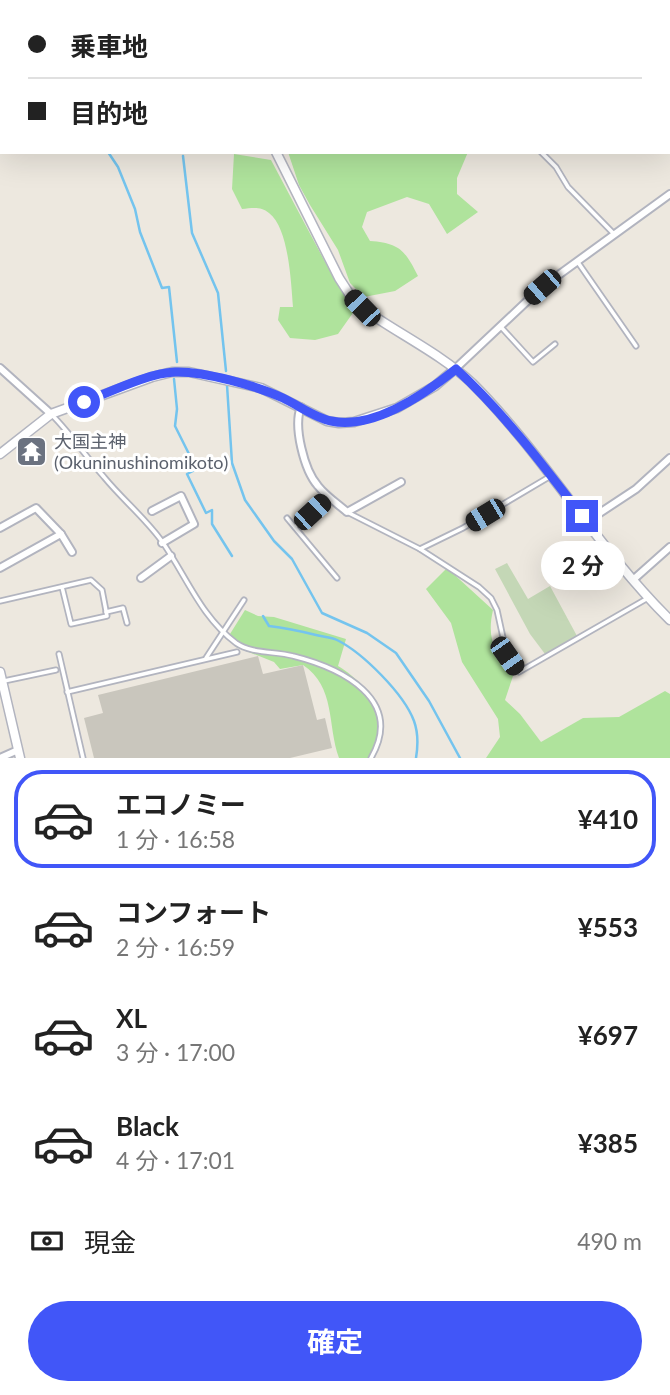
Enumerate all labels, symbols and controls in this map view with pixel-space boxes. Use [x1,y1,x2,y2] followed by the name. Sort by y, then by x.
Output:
[70,30,148,62] text: 乗車地
[70,97,148,129] text: 目的地
[520,265,565,309] car
[340,286,385,330] car
[68,386,100,418] route start
[54,430,228,473] place label: 大国主神 (Okuninushinomikoto)
[14,435,48,469] temple icon: 大国主神 (Okuninushinomikoto)
[290,490,335,534] car
[462,495,509,535] car
[566,500,598,532] route end
[540,540,624,590] callout: 2 分
[562,551,604,579] text: 2 分
[487,633,528,679] car
[32,788,95,851] icon: car
[116,788,246,820] text: エコノミー
[578,803,638,835] text: ¥410
[116,825,235,853] text: 1 分 · 16:58
[32,896,95,959] icon: car
[116,896,271,928] text: コンフォート
[578,911,638,943] text: ¥553
[116,933,235,961] text: 2 分 · 16:59
[116,1002,147,1034] text: XL
[32,1004,95,1067] icon: car
[578,1019,638,1051] text: ¥697
[116,1038,235,1066] text: 3 分 · 17:00
[116,1110,179,1142] text: Black
[32,1112,95,1175] icon: car
[578,1127,638,1159] text: ¥385
[116,1146,235,1174] text: 4 分 · 17:01
[28,1222,66,1260] icon: cash
[84,1226,136,1258] text: 現金
[577,1227,642,1255] text: 490 m
[28,1301,642,1381] button: 確定

